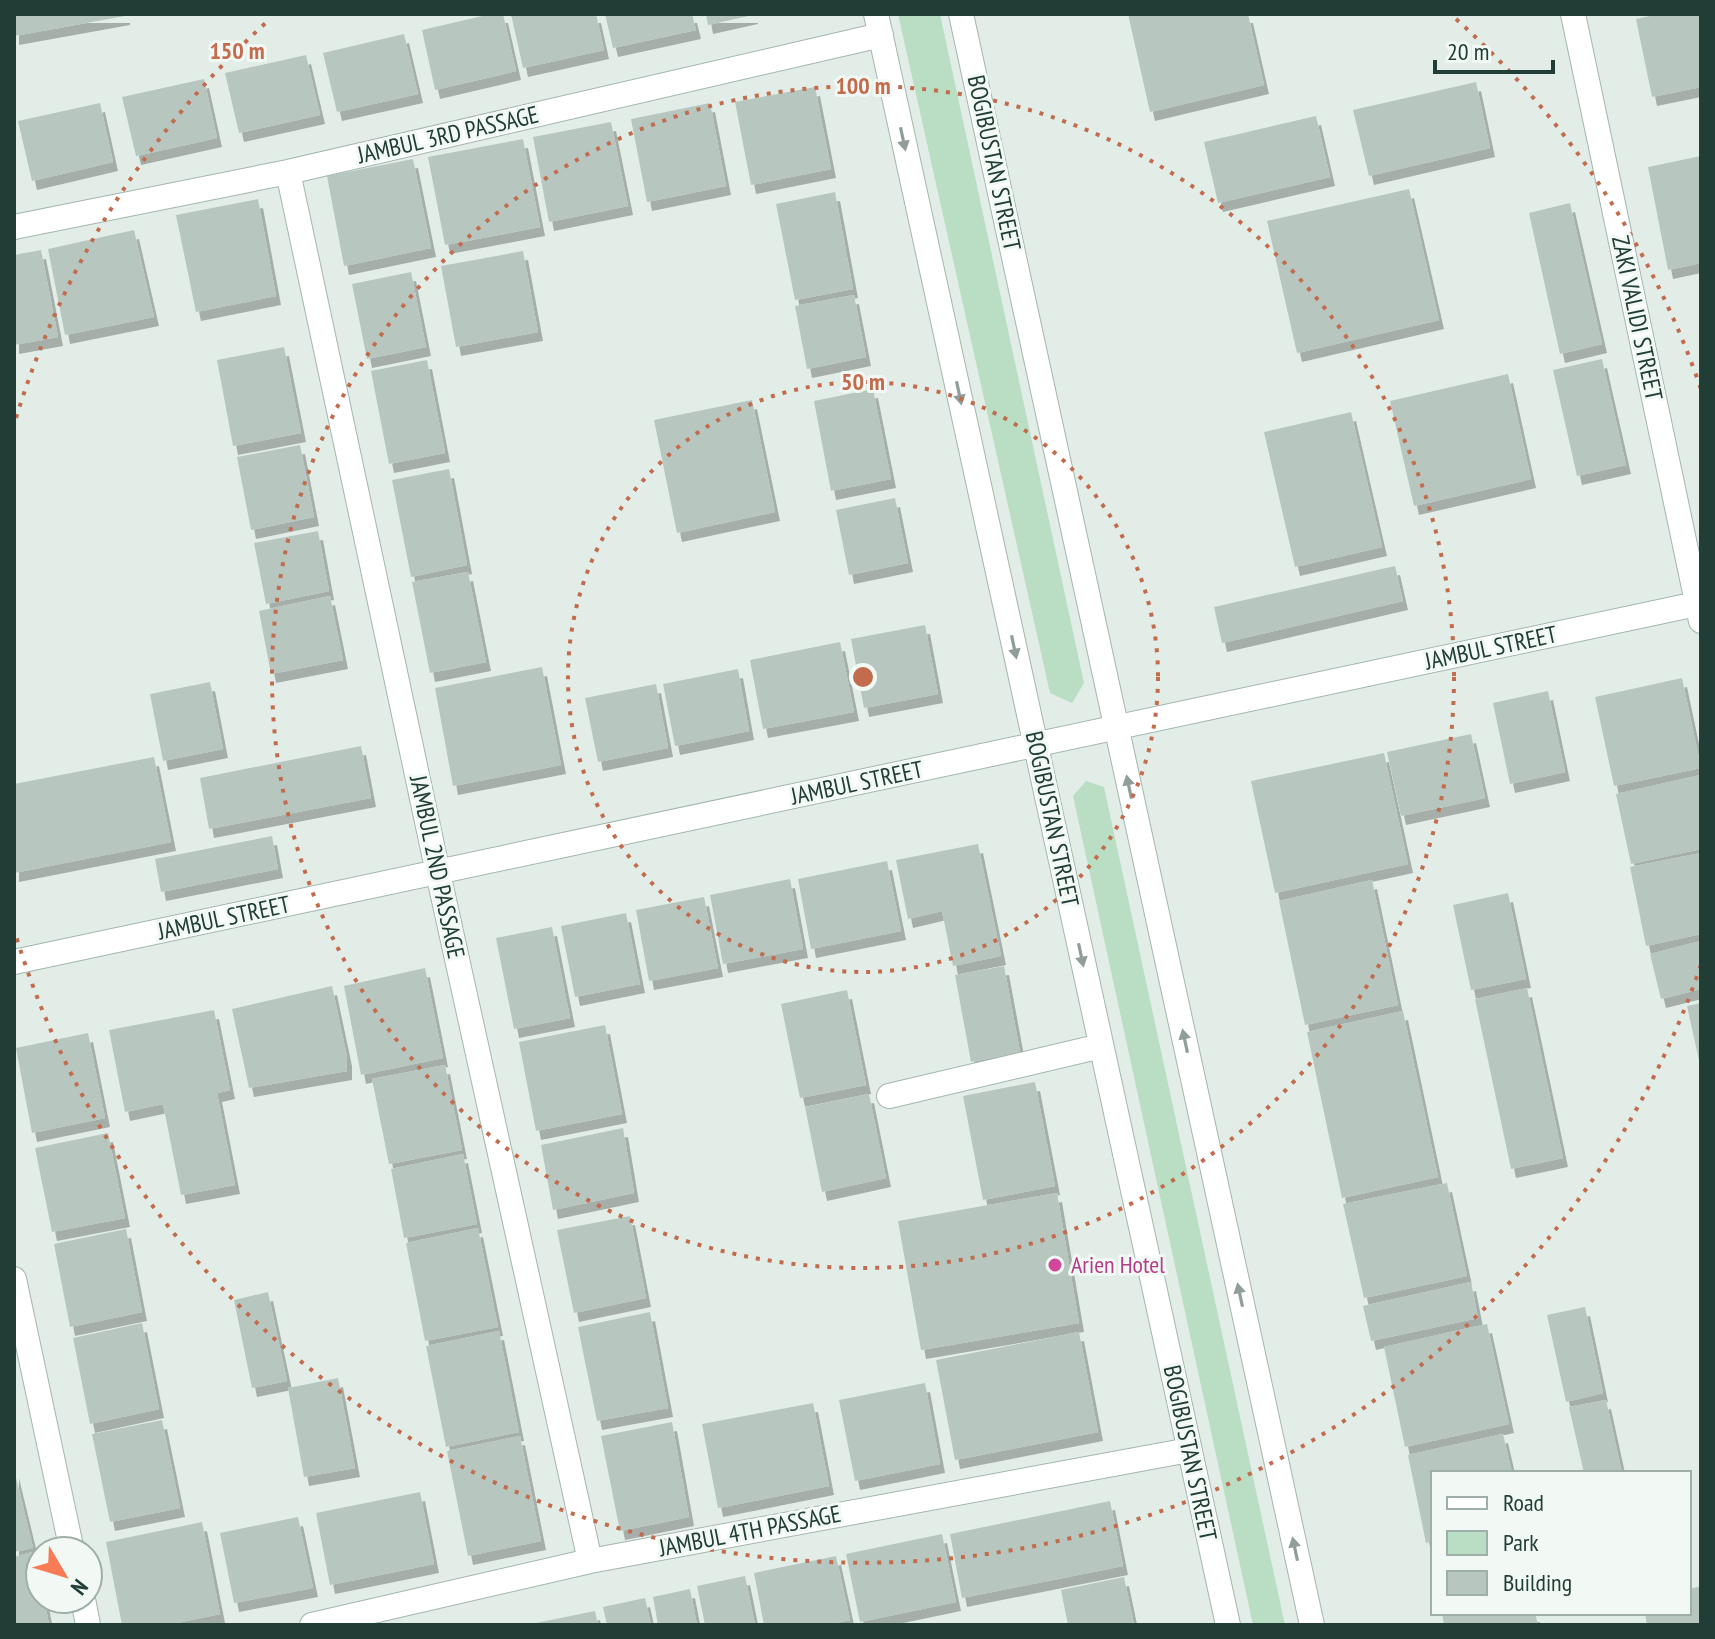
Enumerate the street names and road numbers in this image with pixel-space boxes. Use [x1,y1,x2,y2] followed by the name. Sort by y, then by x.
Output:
[961,72,1028,254] street label: BOGIBUSTAN STREET
[353,99,541,171] street label: JAMBUL 3RD PASSAGE
[1605,233,1670,403] street label: ZAKI VALIDI STREET
[1421,618,1560,677] street label: JAMBUL STREET
[1019,728,1086,910] street label: BOGIBUSTAN STREET
[787,753,926,812] street label: JAMBUL STREET
[403,772,472,961] street label: JAMBUL 2ND PASSAGE
[154,888,293,947] street label: JAMBUL STREET
[1157,1362,1224,1544] street label: BOGIBUSTAN STREET
[655,1498,843,1564] street label: JAMBUL 4TH PASSAGE

